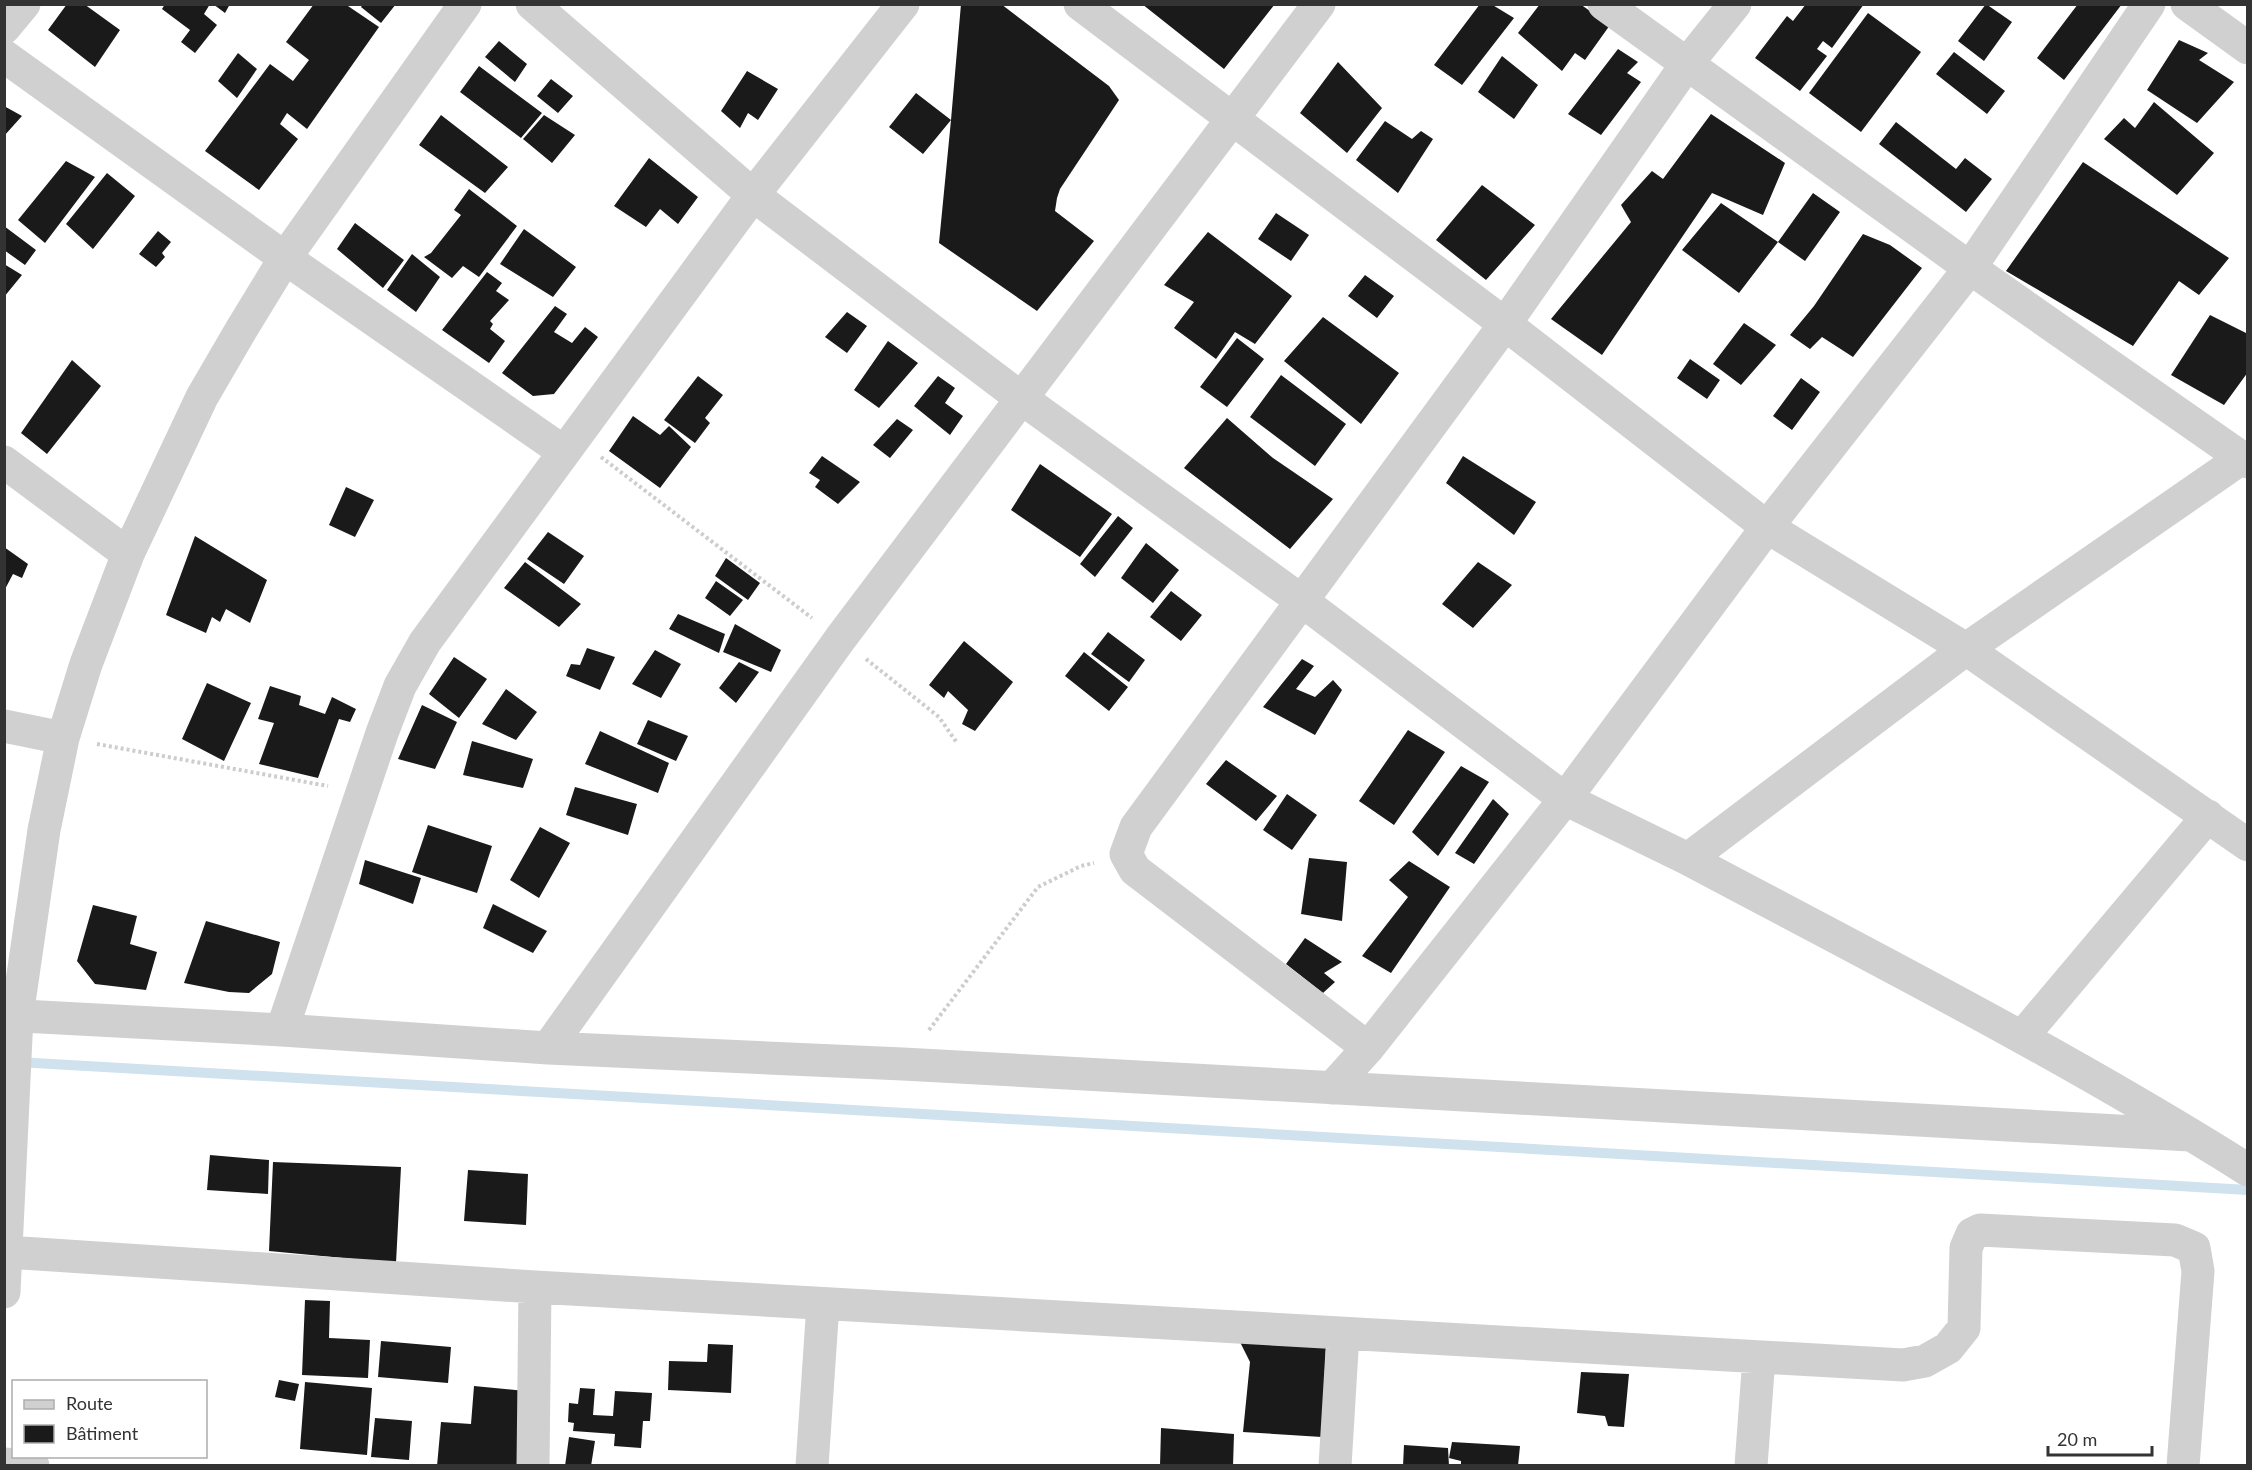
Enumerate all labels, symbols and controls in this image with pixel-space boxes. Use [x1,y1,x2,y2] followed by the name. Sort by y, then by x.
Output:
[12,1380,207,1458] legend
[66,1392,113,1414] text: Route
[2048,1419,2152,1457] scale bar
[66,1422,139,1444] text: Bâtiment
[2057,1428,2097,1450] text: 20 m

